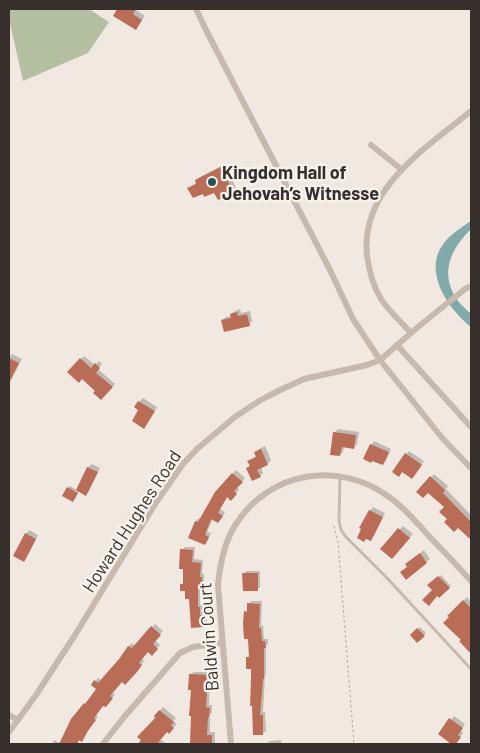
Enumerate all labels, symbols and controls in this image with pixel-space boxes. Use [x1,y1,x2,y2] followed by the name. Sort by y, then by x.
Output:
[222,161,379,204] place label: Kingdom Hall of Jehovah’s Witnesse
[206,176,218,188] marker: Kingdom Hall of Jehovah’s Witnesse
[77,446,185,596] street label: Howard Hughes Road
[193,582,223,692] street label: Baldwin Court

